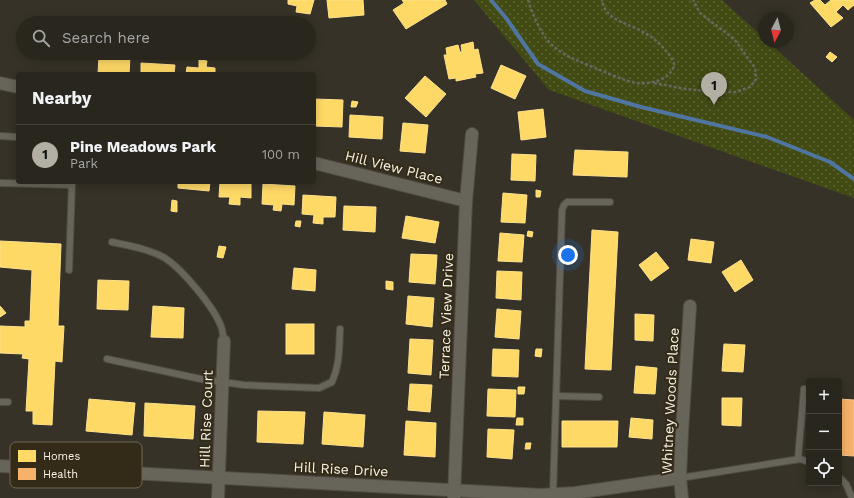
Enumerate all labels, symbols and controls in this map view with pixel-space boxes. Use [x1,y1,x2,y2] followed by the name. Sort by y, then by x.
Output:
[758,12,794,48] north arrow
[16,16,316,60] search box
[30,27,52,49] icon: search
[62,29,150,47] text: Search here
[701,72,727,105] pin: 1
[32,88,91,108] text: Nearby
[70,138,216,156] text: Pine Meadows Park
[42,147,48,162] text: 1
[262,147,300,162] text: 100 m
[344,147,444,187] street label: Hill View Place
[70,156,98,171] text: Park
[558,245,578,265] your location
[436,253,456,379] street label: Terrace View Drive
[658,327,682,475] street label: Whitney Woods Place
[196,370,216,468] street label: Hill Rise Court
[806,378,842,486] map controls
[806,378,842,414] button: +
[806,414,842,450] button: −
[10,442,142,488] legend
[43,450,80,463] text: Homes
[806,450,842,486] button: locate
[293,459,389,479] street label: Hill Rise Drive
[43,468,78,481] text: Health

